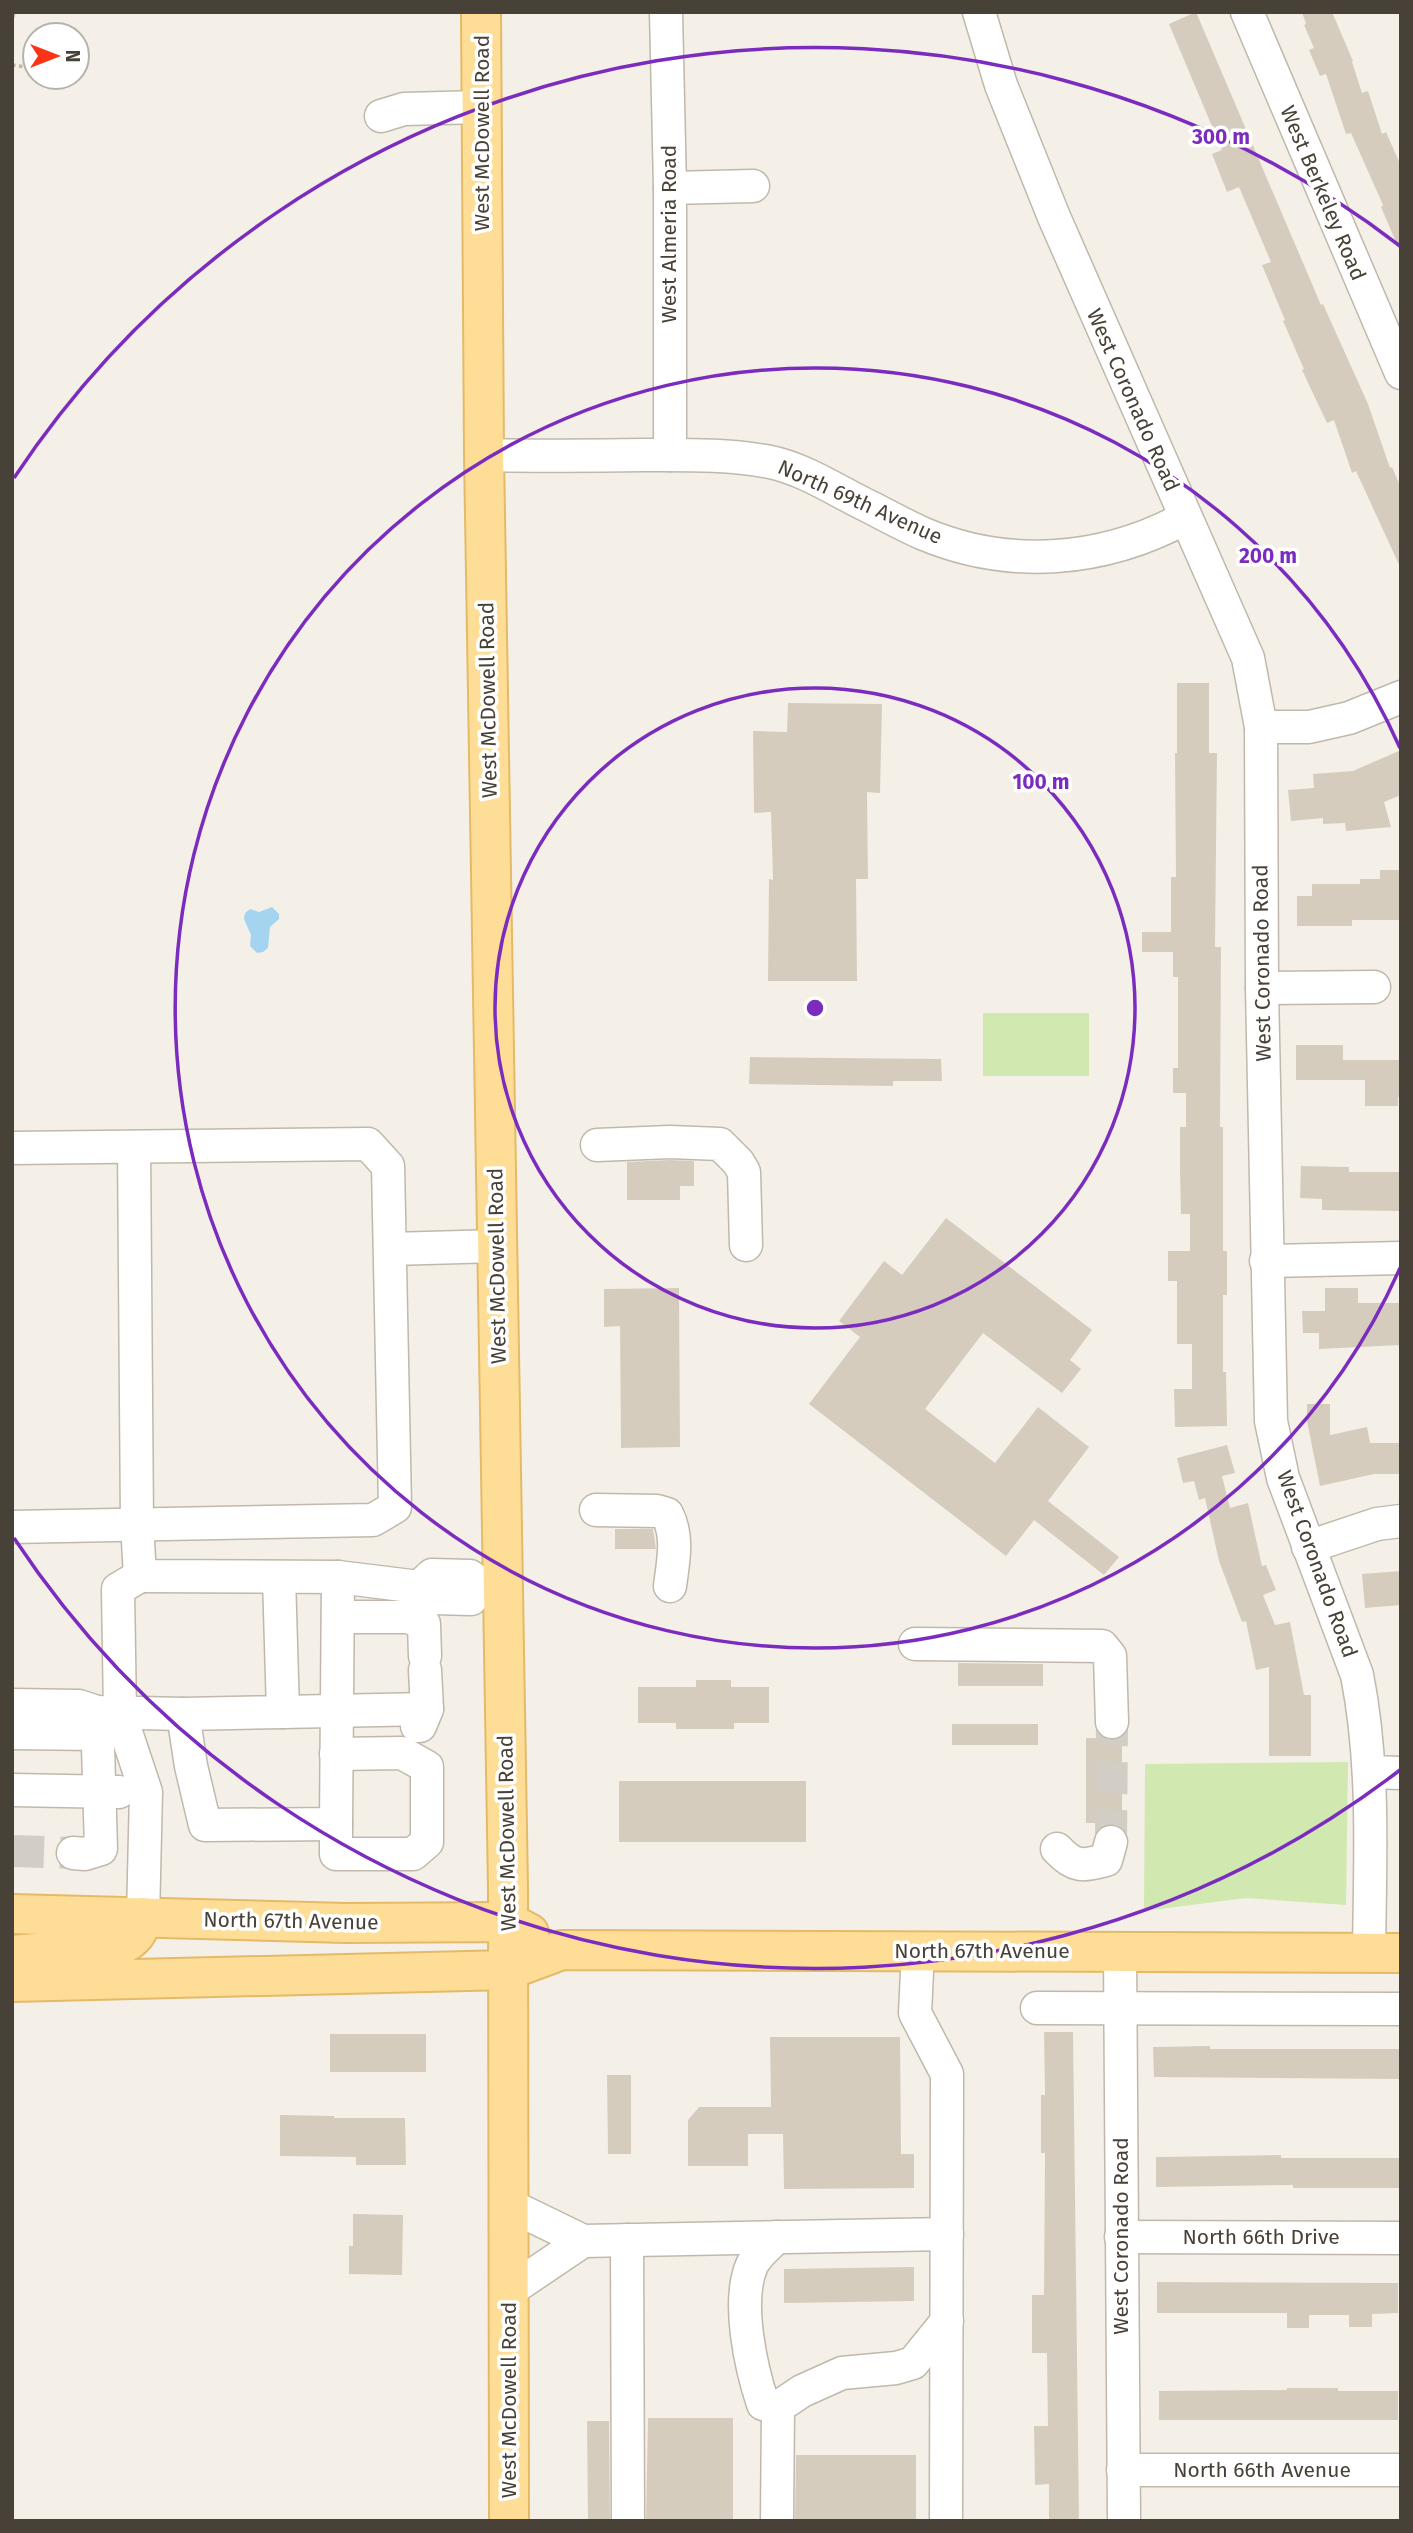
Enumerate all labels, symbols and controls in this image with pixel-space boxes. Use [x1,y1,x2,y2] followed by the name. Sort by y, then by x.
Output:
[21,21,91,91] north arrow
[469,35,495,231] street label: West McDowell Road
[61,50,84,62] text: N
[1274,102,1372,284] street label: West Berkeley Road
[1191,124,1250,150] text: 300 m
[656,145,682,323] street label: West Almeria Road
[1081,305,1185,495] street label: West Coronado Road
[774,454,946,550] street label: North 69th Avenue
[1239,543,1297,569] text: 200 m
[473,602,503,798] street label: West McDowell Road
[1012,769,1070,795] text: 100 m
[1247,864,1277,1062] street label: West Coronado Road
[803,996,827,1020] centre of rings
[482,1168,512,1364] street label: West McDowell Road
[1271,1467,1363,1661] street label: West Coronado Road
[492,1735,522,1931] street label: West McDowell Road
[203,1906,379,1936] street label: North 67th Avenue
[894,1938,1070,1964] street label: North 67th Avenue
[1108,2137,1134,2335] street label: West Coronado Road
[1182,2224,1340,2250] street label: North 66th Drive
[496,2302,522,2498] street label: West McDowell Road
[1173,2457,1351,2483] street label: North 66th Avenue

